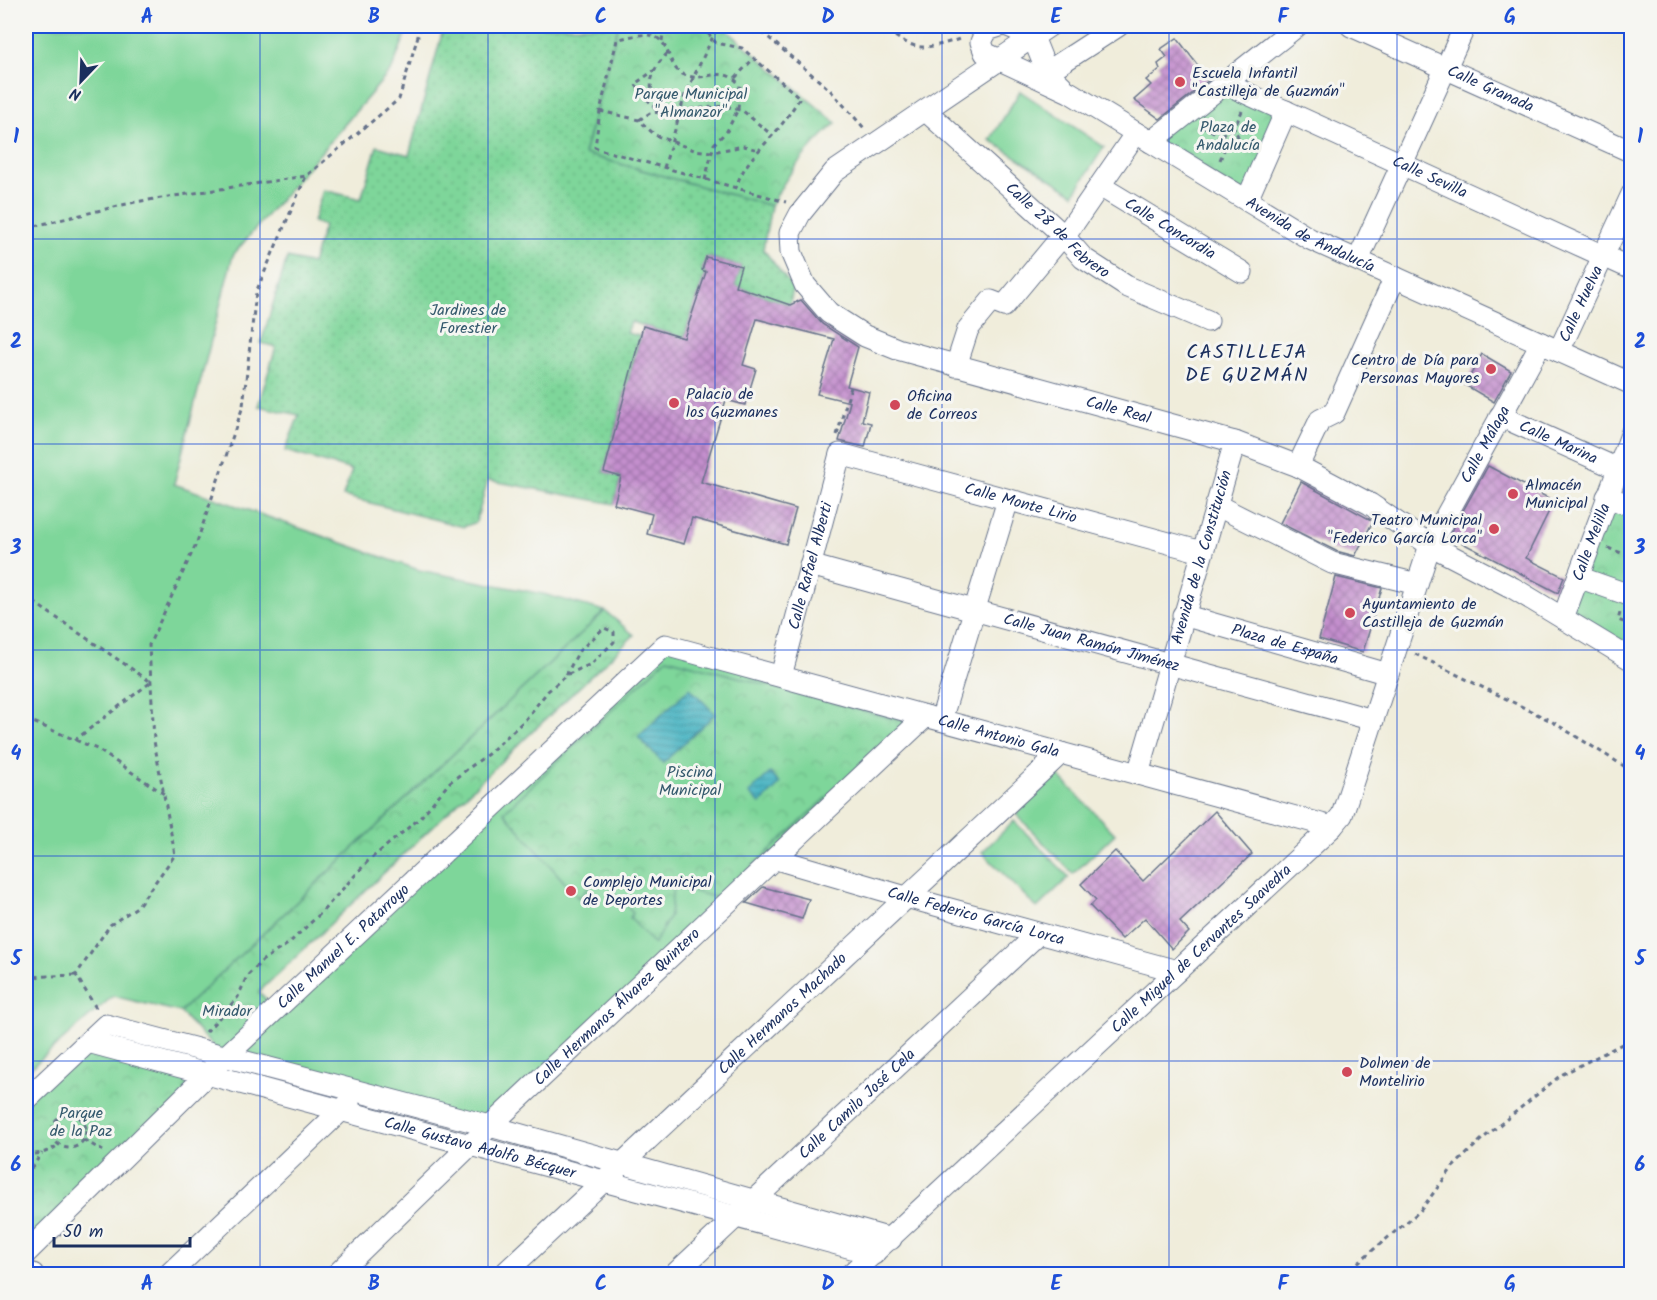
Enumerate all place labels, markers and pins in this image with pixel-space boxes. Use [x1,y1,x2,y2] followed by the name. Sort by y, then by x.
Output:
[1192,61,1345,104] place label: Escuela Infantil "Castilleja de Guzmán"
[1173,75,1187,89] marker: Escuela Infantil "Castilleja de Guzmán"
[1351,348,1479,391] place label: Centro de Día para Personas Mayores
[1484,362,1498,376] marker: Centro de Día para Personas Mayores
[686,382,778,425] place label: Palacio de los Guzmanes
[907,384,977,427] place label: Oficina de Correos
[667,396,681,410] marker: Palacio de los Guzmanes
[888,398,902,412] marker: Oficina de Correos
[1525,473,1588,516] place label: Almacén Municipal
[1506,487,1520,501] marker: Almacén Municipal
[1327,508,1483,551] place label: Teatro Municipal "Federico García Lorca"
[1487,522,1501,536] marker: Teatro Municipal "Federico García Lorca"
[1362,592,1504,635] place label: Ayuntamiento de Castilleja de Guzmán
[1343,606,1357,620] marker: Ayuntamiento de Castilleja de Guzmán
[583,870,712,913] place label: Complejo Municipal de Deportes
[564,884,578,898] marker: Complejo Municipal de Deportes
[1359,1051,1431,1094] place label: Dolmen de Montelirio
[1340,1065,1354,1079] marker: Dolmen de Montelirio

